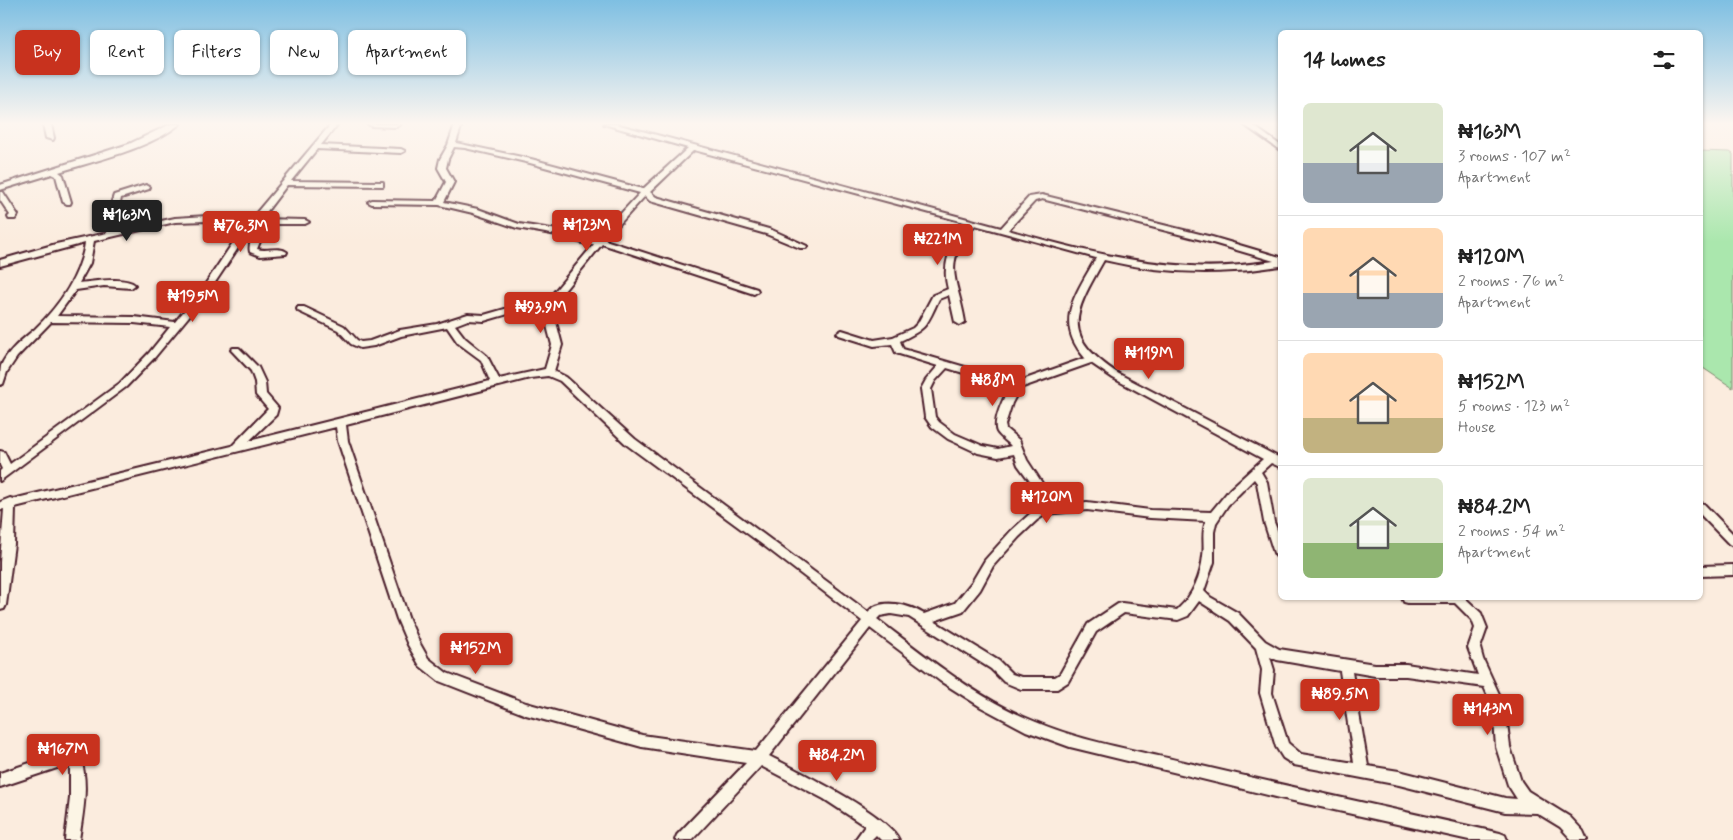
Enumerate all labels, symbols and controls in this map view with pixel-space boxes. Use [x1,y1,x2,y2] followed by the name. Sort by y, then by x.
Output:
[15,30,80,75] chip: Buy
[90,30,164,75] chip: Rent
[174,30,260,75] chip: Filters
[270,30,338,75] chip: New
[348,30,466,75] chip: Apartment
[1303,46,1386,74] text: 14 homes
[1650,46,1678,74] icon: filters
[1458,118,1521,146] text: ₦163M
[1343,123,1403,183] icon: home
[1458,146,1571,167] text: 3 rooms · 107 m²
[1458,167,1531,188] text: Apartment
[92,200,162,242] pin: ₦163M
[103,205,151,226] text: ₦163M
[200,210,282,253] pin: ₦76.3M
[552,210,622,252] pin: ₦123M
[563,215,611,236] text: ₦123M
[214,216,268,237] text: ₦76.3M
[903,224,973,266] pin: ₦221M
[914,229,962,250] text: ₦221M
[1458,243,1525,271] text: ₦120M
[1343,248,1403,308] icon: home
[1458,271,1565,292] text: 2 rooms · 76 m²
[158,280,228,323] pin: ₦195M
[167,286,219,307] text: ₦195M
[500,292,582,334] pin: ₦93.9M
[1458,292,1531,313] text: Apartment
[515,297,567,318] text: ₦93.9M
[1114,338,1184,380] pin: ₦119M
[1125,343,1173,364] text: ₦119M
[963,364,1023,407] pin: ₦88M
[1458,368,1525,396] text: ₦152M
[971,370,1015,391] text: ₦88M
[1343,373,1403,433] icon: home
[1458,396,1570,417] text: 5 rooms · 123 m²
[1458,417,1496,438] text: House
[1012,482,1082,524] pin: ₦120M
[1022,487,1072,508] text: ₦120M
[1458,493,1531,521] text: ₦84.2M
[1343,498,1403,558] icon: home
[1458,521,1565,542] text: 2 rooms · 54 m²
[1458,542,1531,563] text: Apartment
[441,632,511,675] pin: ₦152M
[451,638,501,659] text: ₦152M
[1299,678,1381,721] pin: ₦89.5M
[1311,684,1369,705] text: ₦89.5M
[1453,694,1523,736] pin: ₦143M
[1464,699,1512,720] text: ₦143M
[28,734,98,776] pin: ₦167M
[38,739,88,760] text: ₦167M
[796,740,878,782] pin: ₦84.2M
[809,745,865,766] text: ₦84.2M

